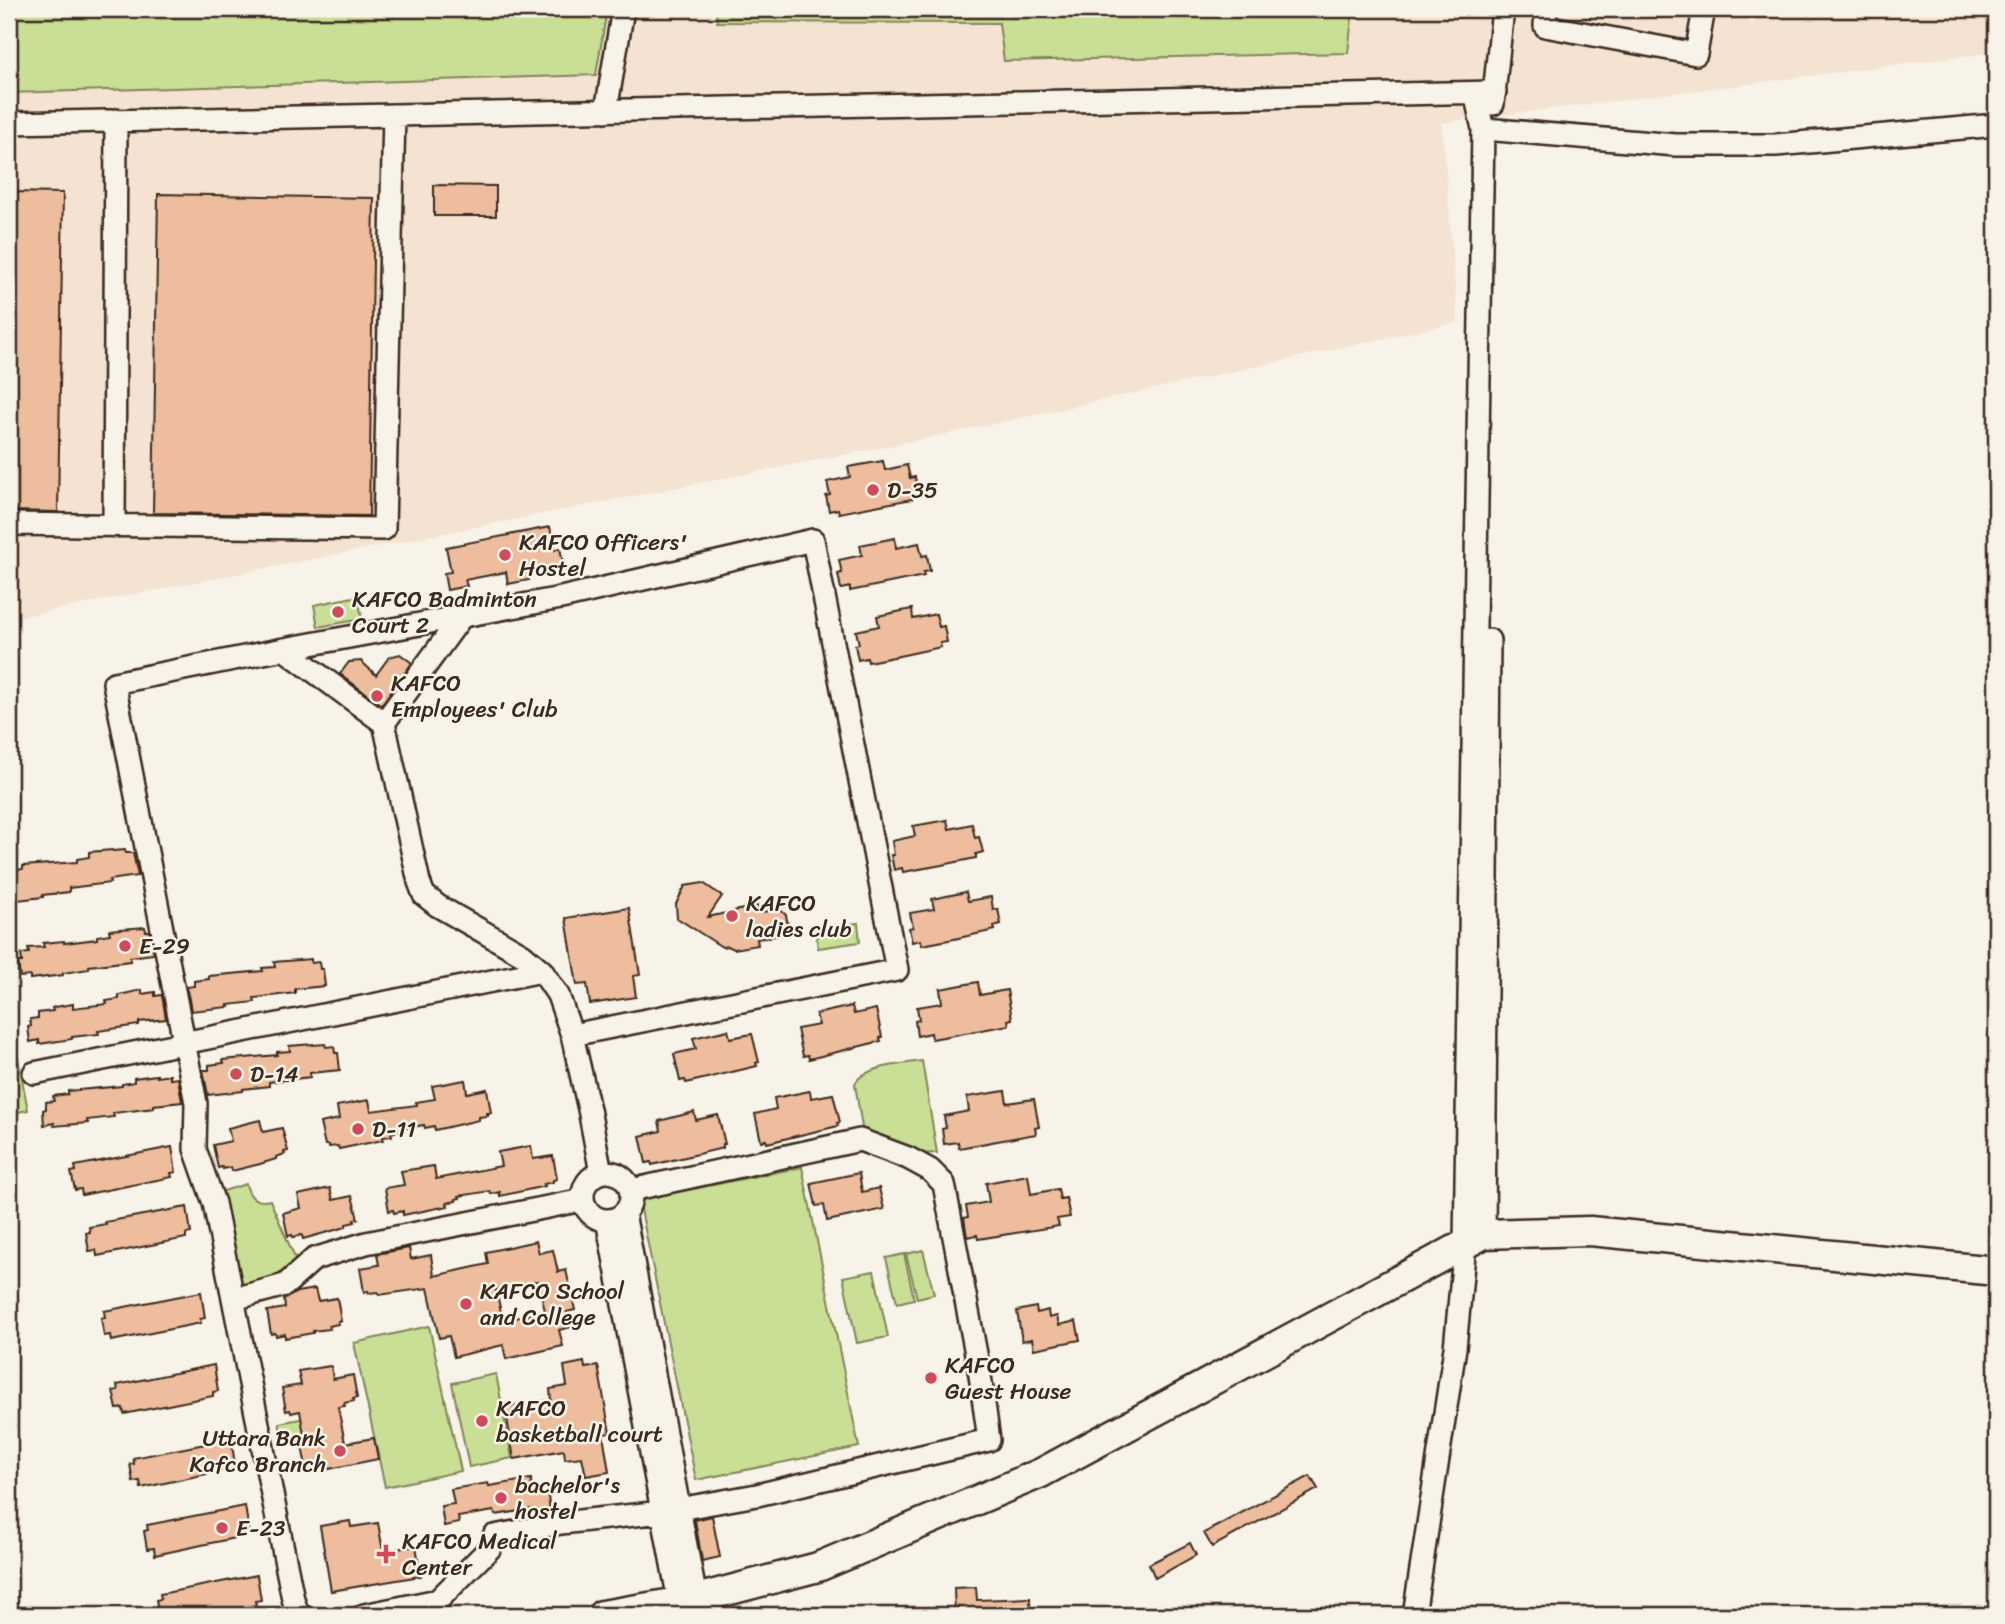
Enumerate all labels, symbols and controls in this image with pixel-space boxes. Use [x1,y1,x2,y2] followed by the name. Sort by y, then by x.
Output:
[887,470,938,511] place label: D-35
[865,482,881,498] marker: D-35
[519,522,688,589] place label: KAFCO Officers' Hostel
[497,547,513,563] marker: KAFCO Officers' Hostel
[352,579,537,646] place label: KAFCO Badminton Court 2
[330,604,346,620] marker: KAFCO Badminton Court 2
[391,663,558,730] place label: KAFCO Employees' Club
[369,688,385,704] marker: KAFCO Employees' Club
[746,883,852,950] place label: KAFCO ladies club
[724,908,740,924] marker: KAFCO ladies club
[139,926,190,967] place label: E-29
[117,938,133,954] marker: E-29
[250,1054,299,1095] place label: D-14
[228,1066,244,1082] marker: D-14
[372,1109,416,1150] place label: D-11
[350,1121,366,1137] marker: D-11
[480,1271,625,1338] place label: KAFCO School and College
[458,1296,474,1312] marker: KAFCO School and College
[945,1345,1072,1412] place label: KAFCO Guest House
[923,1370,939,1386] marker: KAFCO Guest House
[496,1388,663,1455] place label: KAFCO basketball court
[474,1413,490,1429] marker: KAFCO basketball court
[189,1418,326,1485] place label: Uttara Bank Kafco Branch
[332,1443,348,1459] marker: Uttara Bank Kafco Branch
[514,1465,621,1532] place label: bachelor's hostel
[493,1490,509,1506] marker: bachelor's hostel
[236,1508,286,1549] place label: E-23
[214,1520,230,1536] marker: E-23
[402,1521,557,1588] place label: KAFCO Medical Center
[376,1544,396,1564] marker: KAFCO Medical Center

